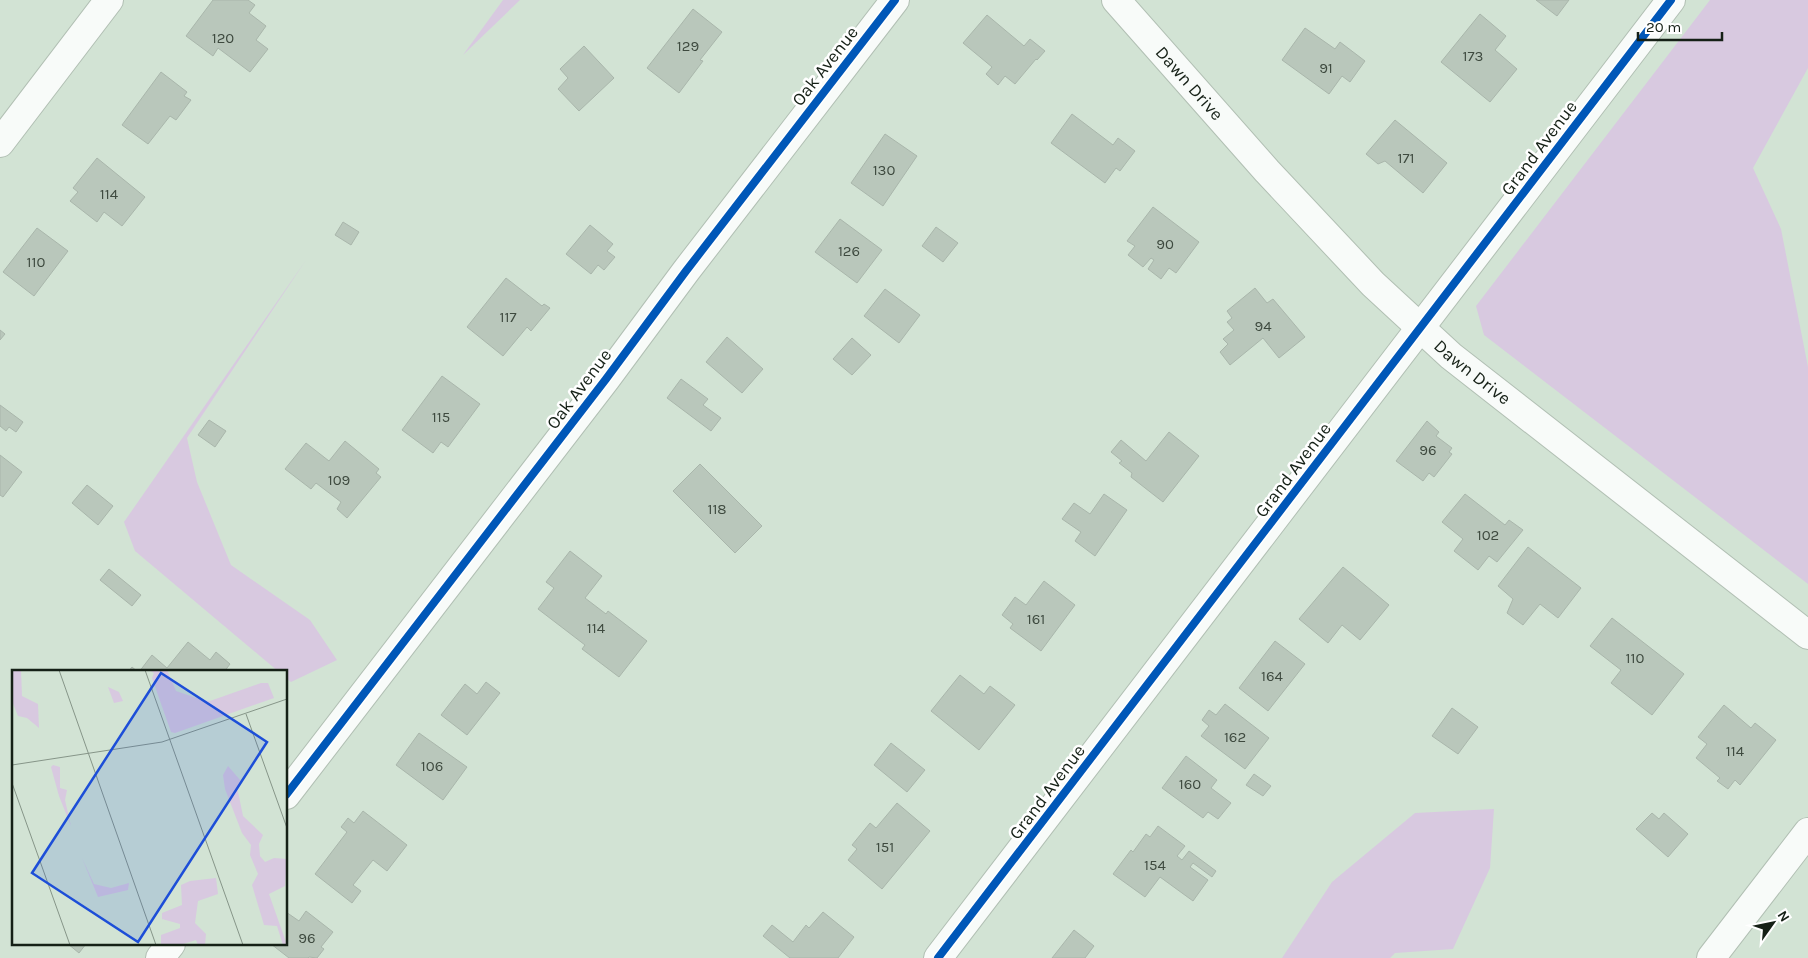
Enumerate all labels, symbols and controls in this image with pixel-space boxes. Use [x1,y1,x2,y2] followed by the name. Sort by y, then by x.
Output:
[1638,10,1722,42] scale bar
[1646,18,1681,36] text: 20 m
[787,22,863,110] street label: Oak Avenue
[212,29,234,47] house number: 120
[677,37,699,55] house number: 129
[1151,41,1228,125] street label: Dawn Drive
[1463,47,1483,65] house number: 173
[1319,59,1333,77] house number: 91
[1496,96,1582,200] street label: Grand Avenue
[1398,149,1414,167] house number: 171
[873,161,895,179] house number: 130
[100,185,119,203] house number: 114
[1156,235,1174,253] house number: 90
[838,242,860,260] house number: 126
[27,253,46,271] house number: 110
[500,308,516,326] house number: 117
[1254,317,1272,335] house number: 94
[1429,335,1515,410] street label: Dawn Drive
[542,344,616,434] street label: Oak Avenue
[432,408,450,426] house number: 115
[1250,418,1336,522] street label: Grand Avenue
[1419,441,1437,459] house number: 96
[328,471,350,489] house number: 109
[707,500,727,518] house number: 118
[1477,526,1499,544] house number: 102
[1027,610,1045,628] house number: 161
[587,619,606,637] house number: 114
[1626,649,1645,667] house number: 110
[1261,667,1284,685] house number: 164
[12,670,288,946] inset map
[1224,728,1246,746] house number: 162
[1004,740,1090,844] street label: Grand Avenue
[1726,742,1745,760] house number: 114
[421,757,443,775] house number: 106
[1179,775,1201,793] house number: 160
[876,838,894,856] house number: 151
[1144,856,1167,874] house number: 154
[1748,898,1798,948] north arrow
[1774,907,1793,925] text: N
[298,929,316,947] house number: 96

